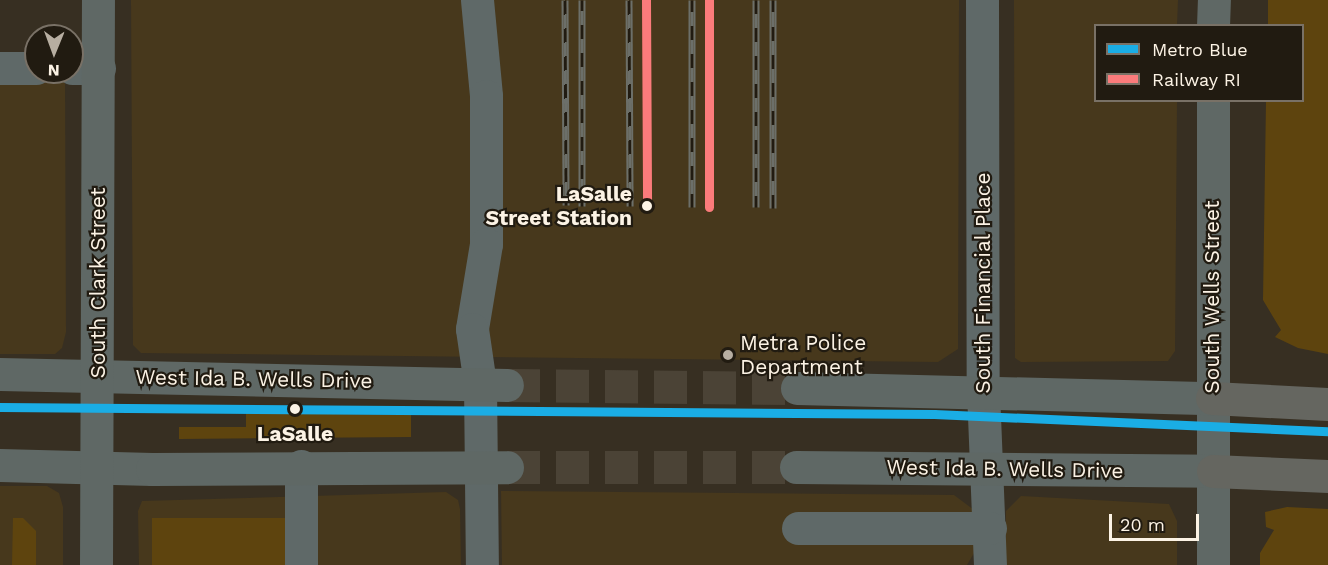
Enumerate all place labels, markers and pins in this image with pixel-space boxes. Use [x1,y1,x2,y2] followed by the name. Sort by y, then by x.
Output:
[485,181,632,231] place label: LaSalle Street Station
[637,196,657,216] marker: LaSalle Street Station
[740,330,867,380] place label: Metra Police Department
[721,348,735,362] marker: Metra Police Department
[285,399,305,419] marker: LaSalle
[257,421,333,447] place label: LaSalle

